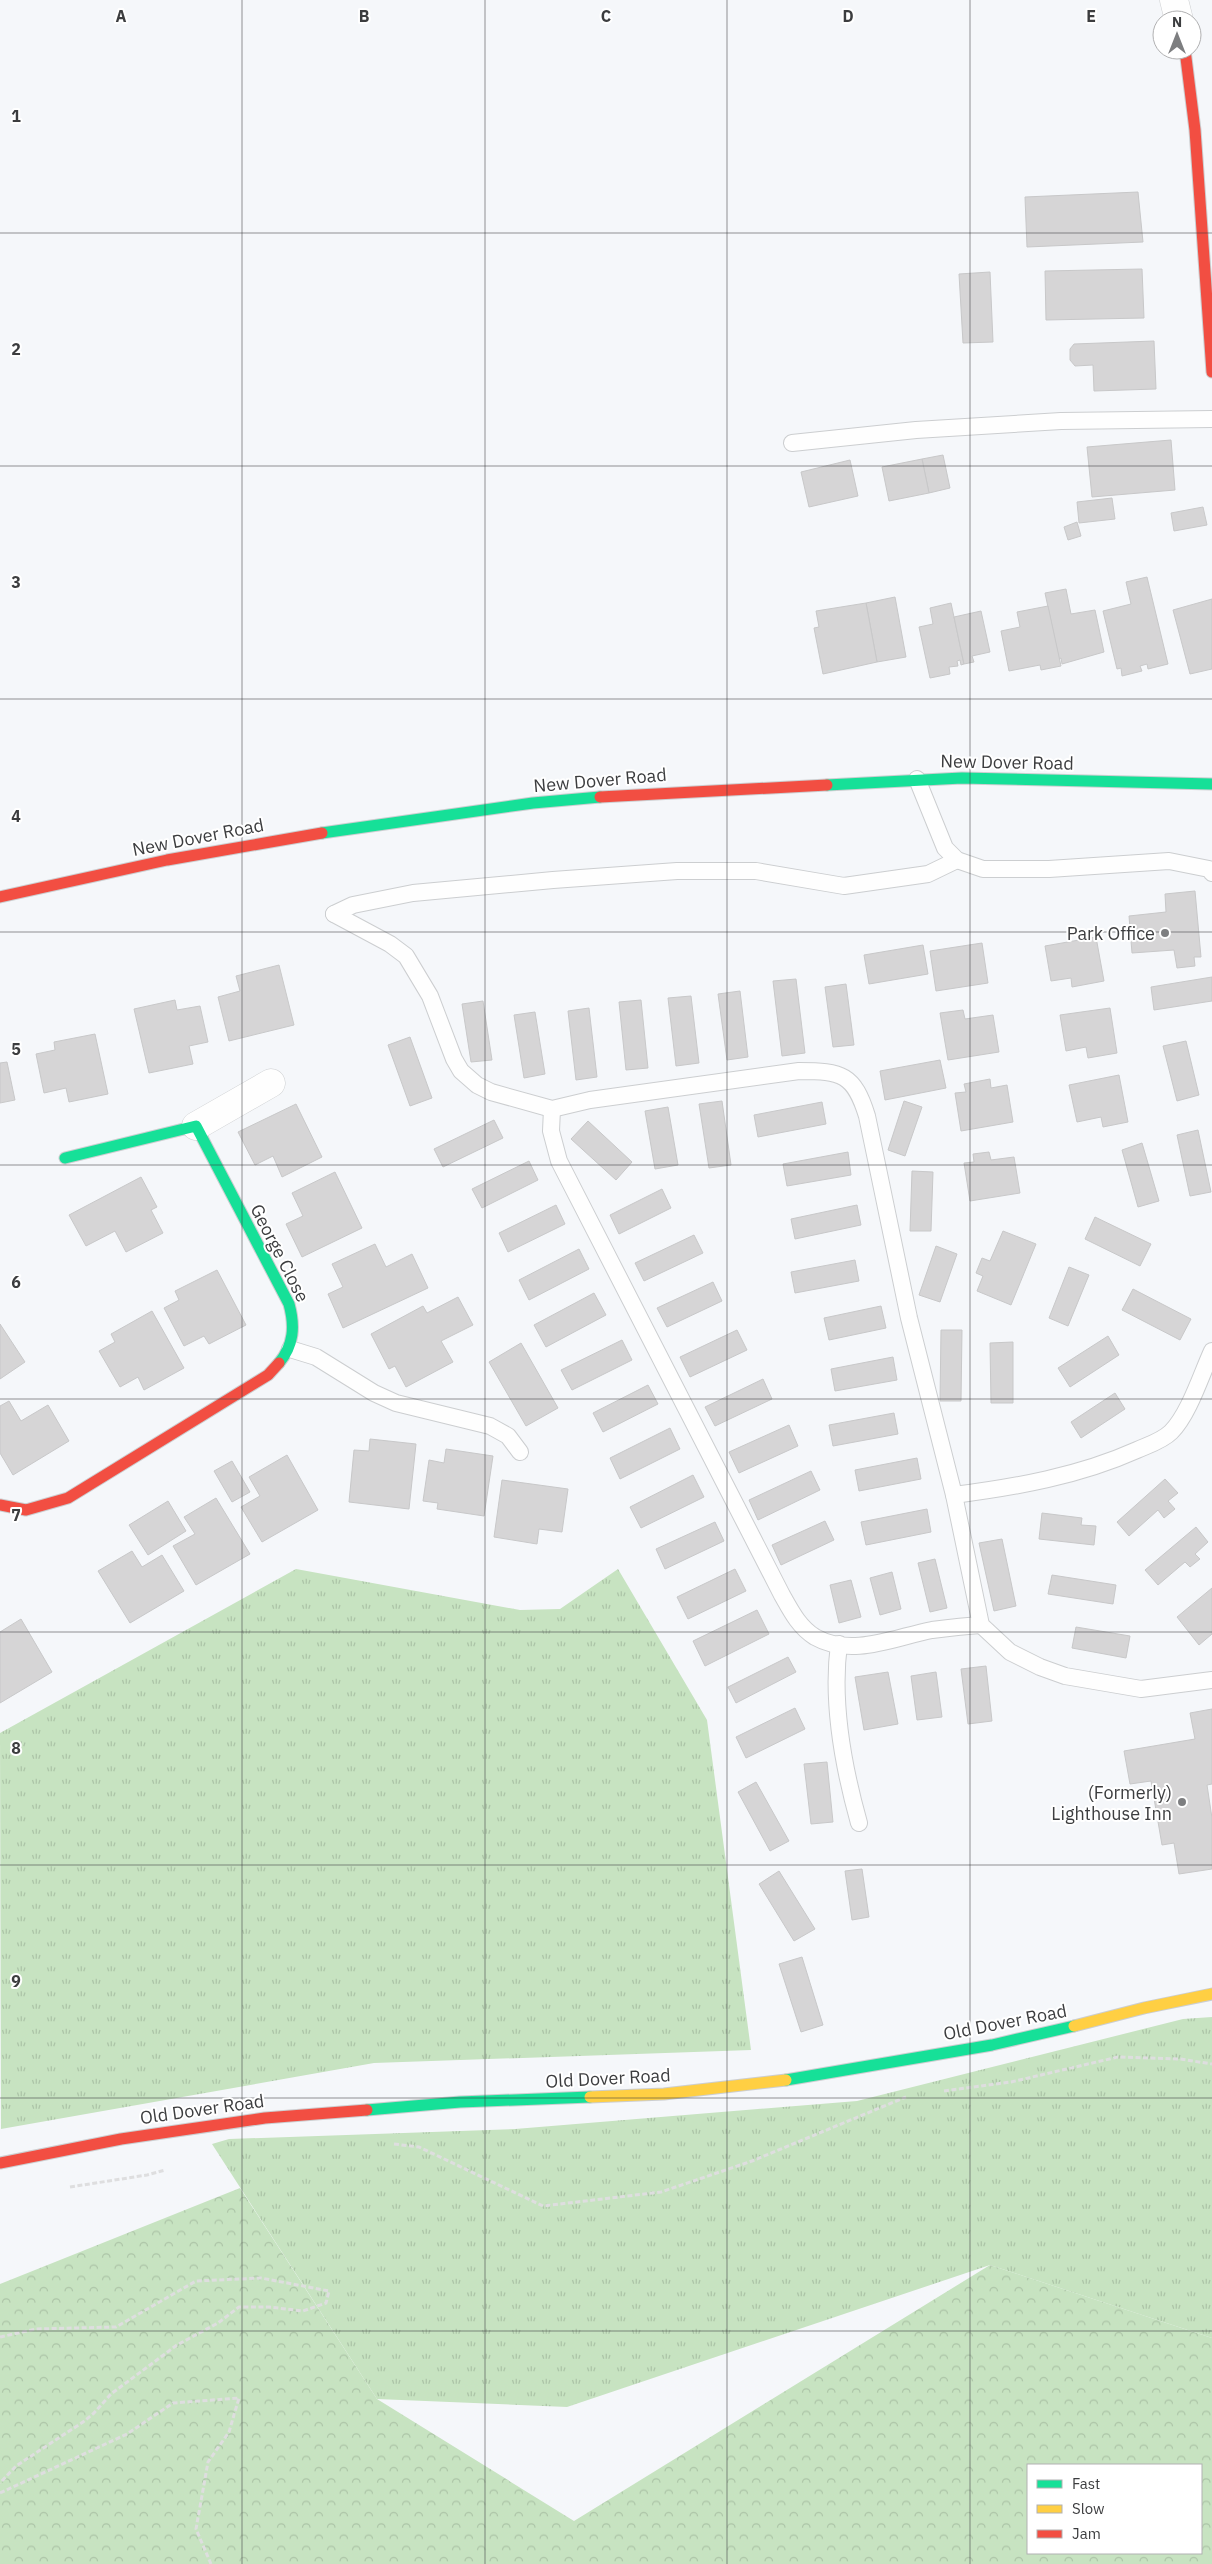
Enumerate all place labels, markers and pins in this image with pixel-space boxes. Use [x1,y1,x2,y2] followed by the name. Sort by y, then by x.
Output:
[1067,922,1155,945] place label: Park Office
[1159,927,1171,939] marker: Park Office
[1051,1781,1172,1825] place label: (Formerly) Lighthouse Inn
[1176,1796,1188,1808] marker: (Formerly) Lighthouse Inn

